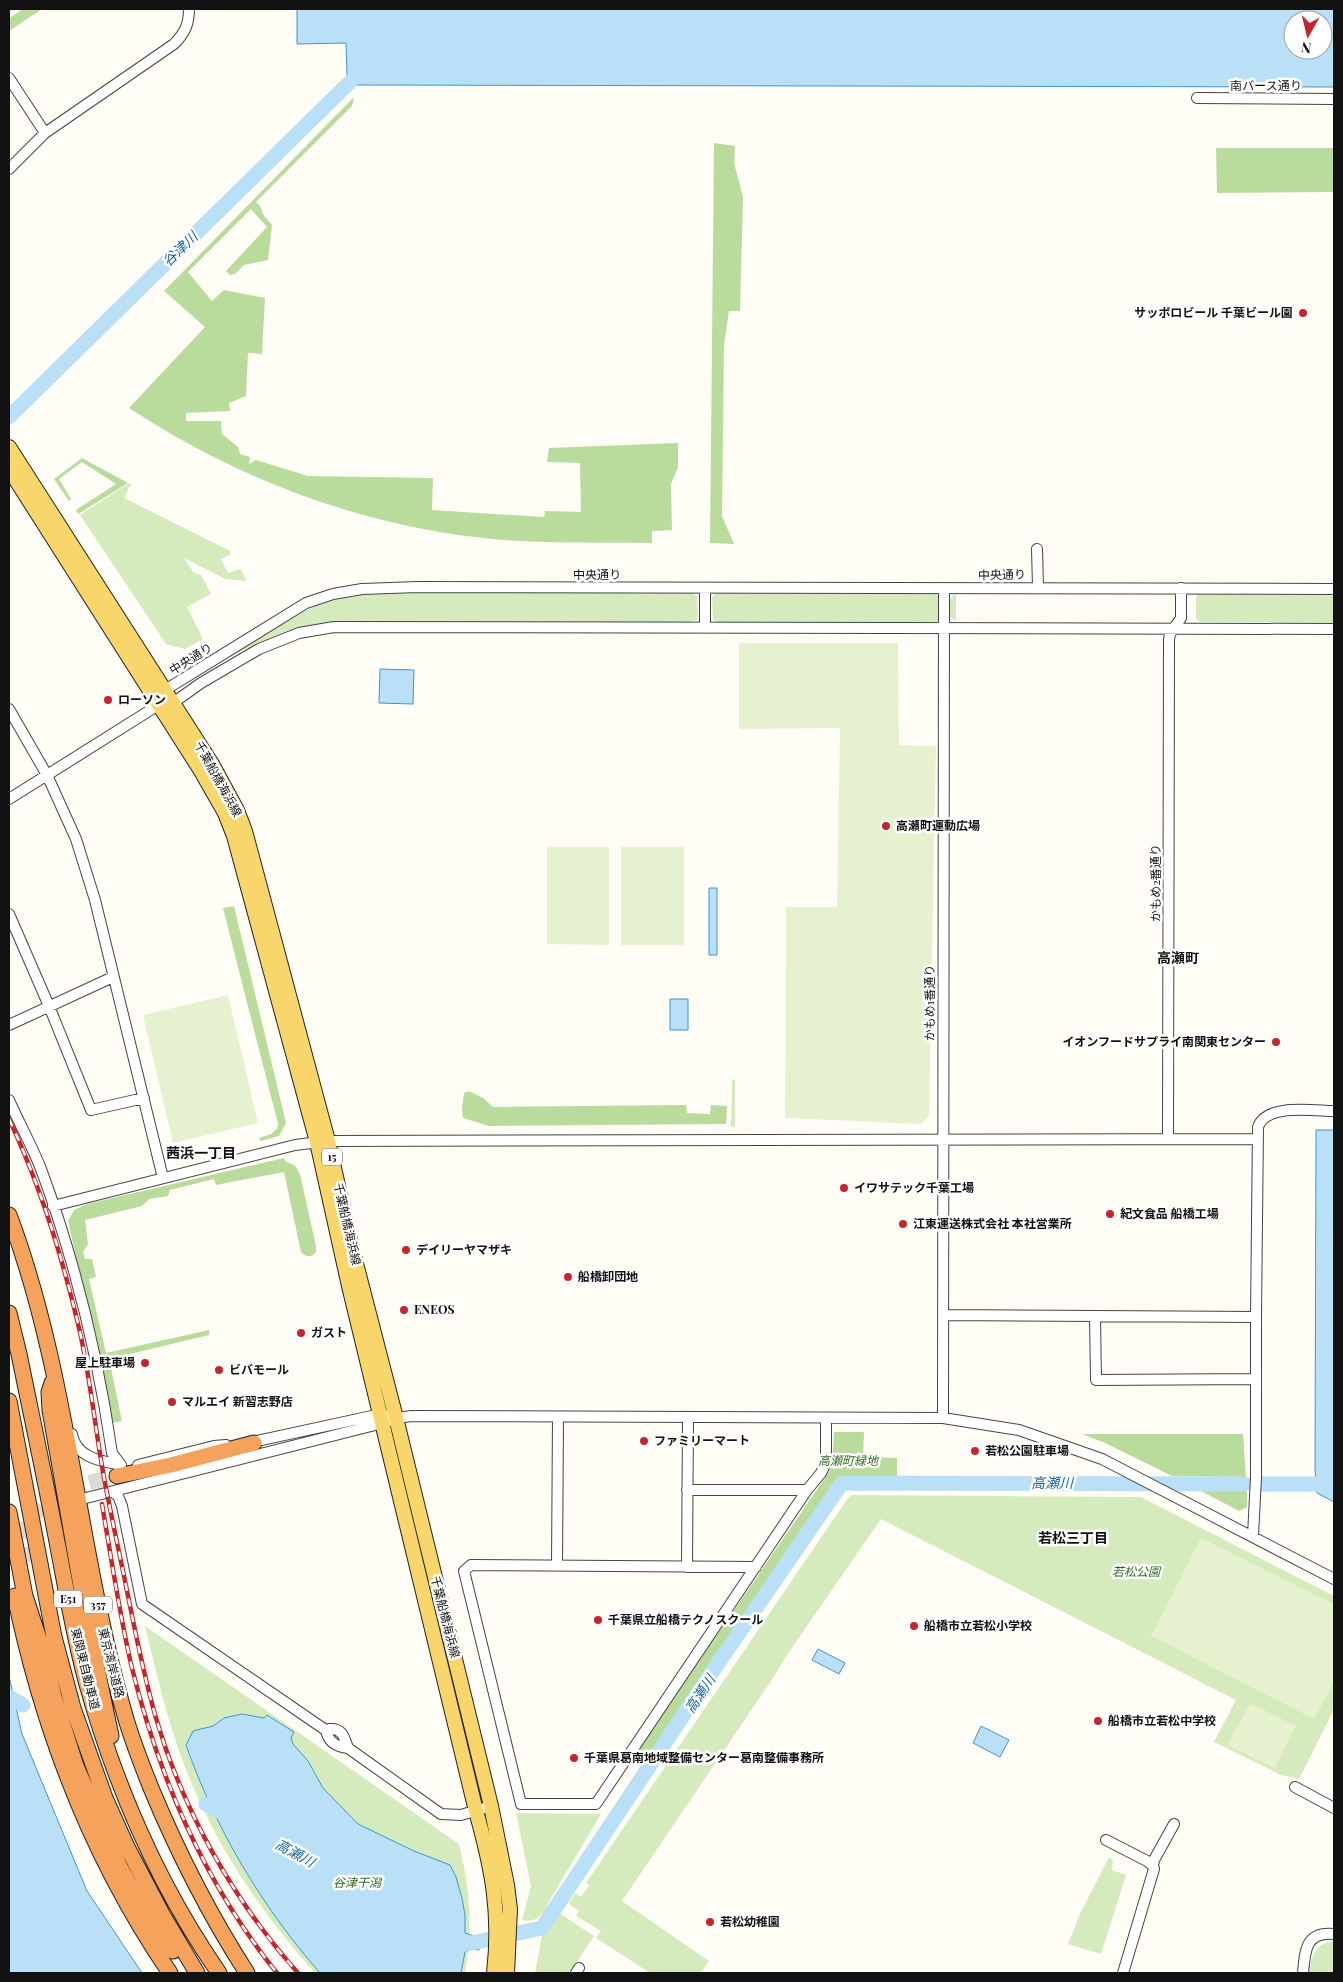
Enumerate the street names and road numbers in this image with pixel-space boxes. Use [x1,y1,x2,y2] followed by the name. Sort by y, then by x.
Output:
[1230,77,1302,93] street label: 南バース通り
[573,566,621,582] street label: 中央通り
[978,566,1026,582] street label: 中央通り
[166,639,215,678] street label: 中央通り
[192,738,246,819] street label: 千葉船橋海浜線
[1147,844,1163,922] street label: かもめ2番通り
[921,965,937,1041] street label: かもめ1番通り
[322,1148,342,1166] road number: 15
[331,1181,365,1267] street label: 千葉船橋海浜線
[428,1574,464,1659] street label: 千葉船橋海浜線
[54,1590,82,1608] road number: E51
[84,1596,112,1614] road number: 357
[68,1626,104,1711] street label: 東関東自動車道
[95,1626,128,1700] street label: 東京湾岸道路

